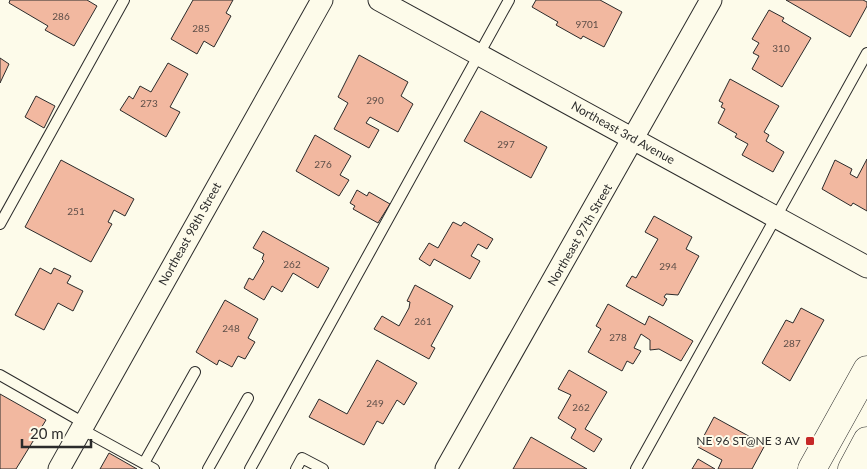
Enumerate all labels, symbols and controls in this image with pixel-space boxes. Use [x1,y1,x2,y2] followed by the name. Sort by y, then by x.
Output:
[52,10,70,22] house number: 286
[575,18,599,30] house number: 9701
[192,22,210,34] house number: 285
[772,42,790,54] house number: 310
[366,94,384,106] house number: 290
[140,97,158,109] house number: 273
[569,98,678,167] street label: Northeast 3rd Avenue
[497,138,515,150] house number: 297
[314,158,332,170] house number: 276
[155,179,224,288] street label: Northeast 98th Street
[544,180,615,289] street label: Northeast 97th Street
[67,205,85,217] house number: 251
[283,258,301,270] house number: 262
[659,260,677,272] house number: 294
[414,315,432,327] house number: 261
[222,322,240,334] house number: 248
[609,331,627,343] house number: 278
[783,337,801,349] house number: 287
[366,397,384,409] house number: 249
[572,401,590,413] house number: 262
[22,416,91,448] scale bar
[30,424,64,442] text: 20 m
[696,433,801,448] place label: NE 96 ST@NE 3 AV
[804,435,816,447] marker: NE 96 ST@NE 3 AV

